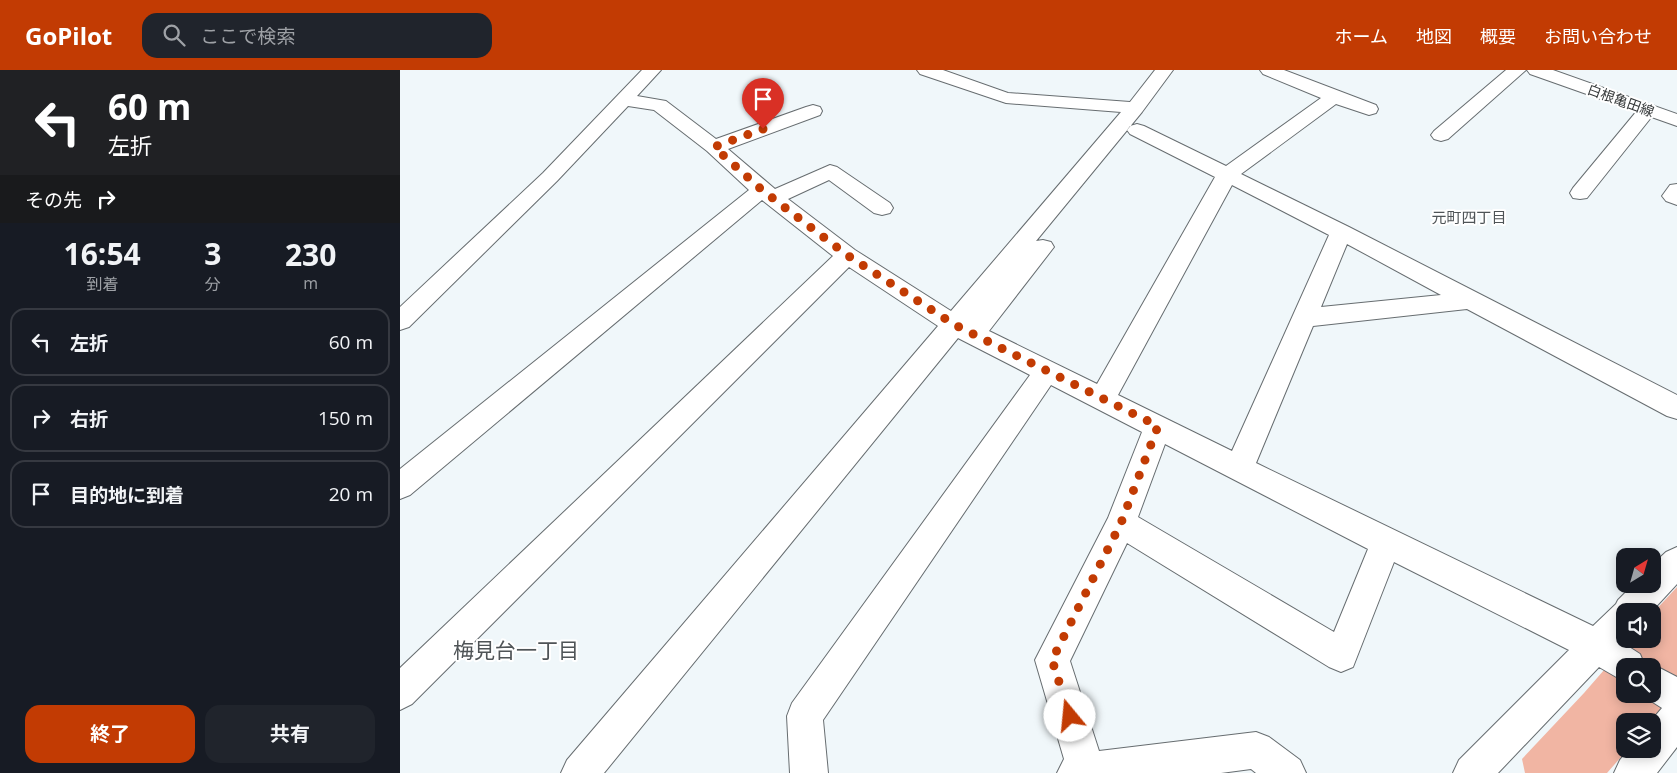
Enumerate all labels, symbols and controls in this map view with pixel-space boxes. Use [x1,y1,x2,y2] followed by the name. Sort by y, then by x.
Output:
[142,13,492,58] search box
[25,19,112,52] text: GoPilot
[160,21,188,49] icon: search
[200,23,295,49] text: ここで検索
[1335,24,1388,48] text: ホーム
[1416,24,1452,48] text: 地図
[1480,24,1516,48] text: 概要
[1544,24,1652,48] text: お問い合わせ
[742,78,784,129] pin
[1585,79,1657,121] street label: 白根亀田線
[108,83,191,130] text: 60 m
[749,85,777,113] icon: arrive
[25,90,90,155] icon: left
[108,130,152,160] text: 左折
[92,185,120,213] icon: right
[25,187,82,213] text: その先
[1431,207,1507,227] district label: 元町四丁目
[64,233,141,274] text: 16:54
[204,233,221,274] text: 3
[285,234,336,275] text: 230
[303,272,318,294] text: m
[86,273,118,295] text: 到着
[205,273,221,295] text: 分
[27,328,55,356] icon: left
[329,329,373,355] text: 60 m
[70,330,108,356] text: 左折
[27,404,55,432] icon: right
[318,405,373,431] text: 150 m
[70,406,108,432] text: 右折
[27,480,55,508] icon: arrive
[329,481,373,507] text: 20 m
[70,482,184,508] text: 目的地に到着
[1616,548,1661,592] north arrow
[1616,548,1661,758] map controls
[1616,603,1661,648] button: sound
[453,636,579,664] district label: 梅見台一丁目
[1616,658,1661,703] button: search
[1043,689,1095,741] position arrow
[25,705,195,763] button: 終了
[205,705,375,763] button: 共有
[1616,713,1661,758] button: layers

